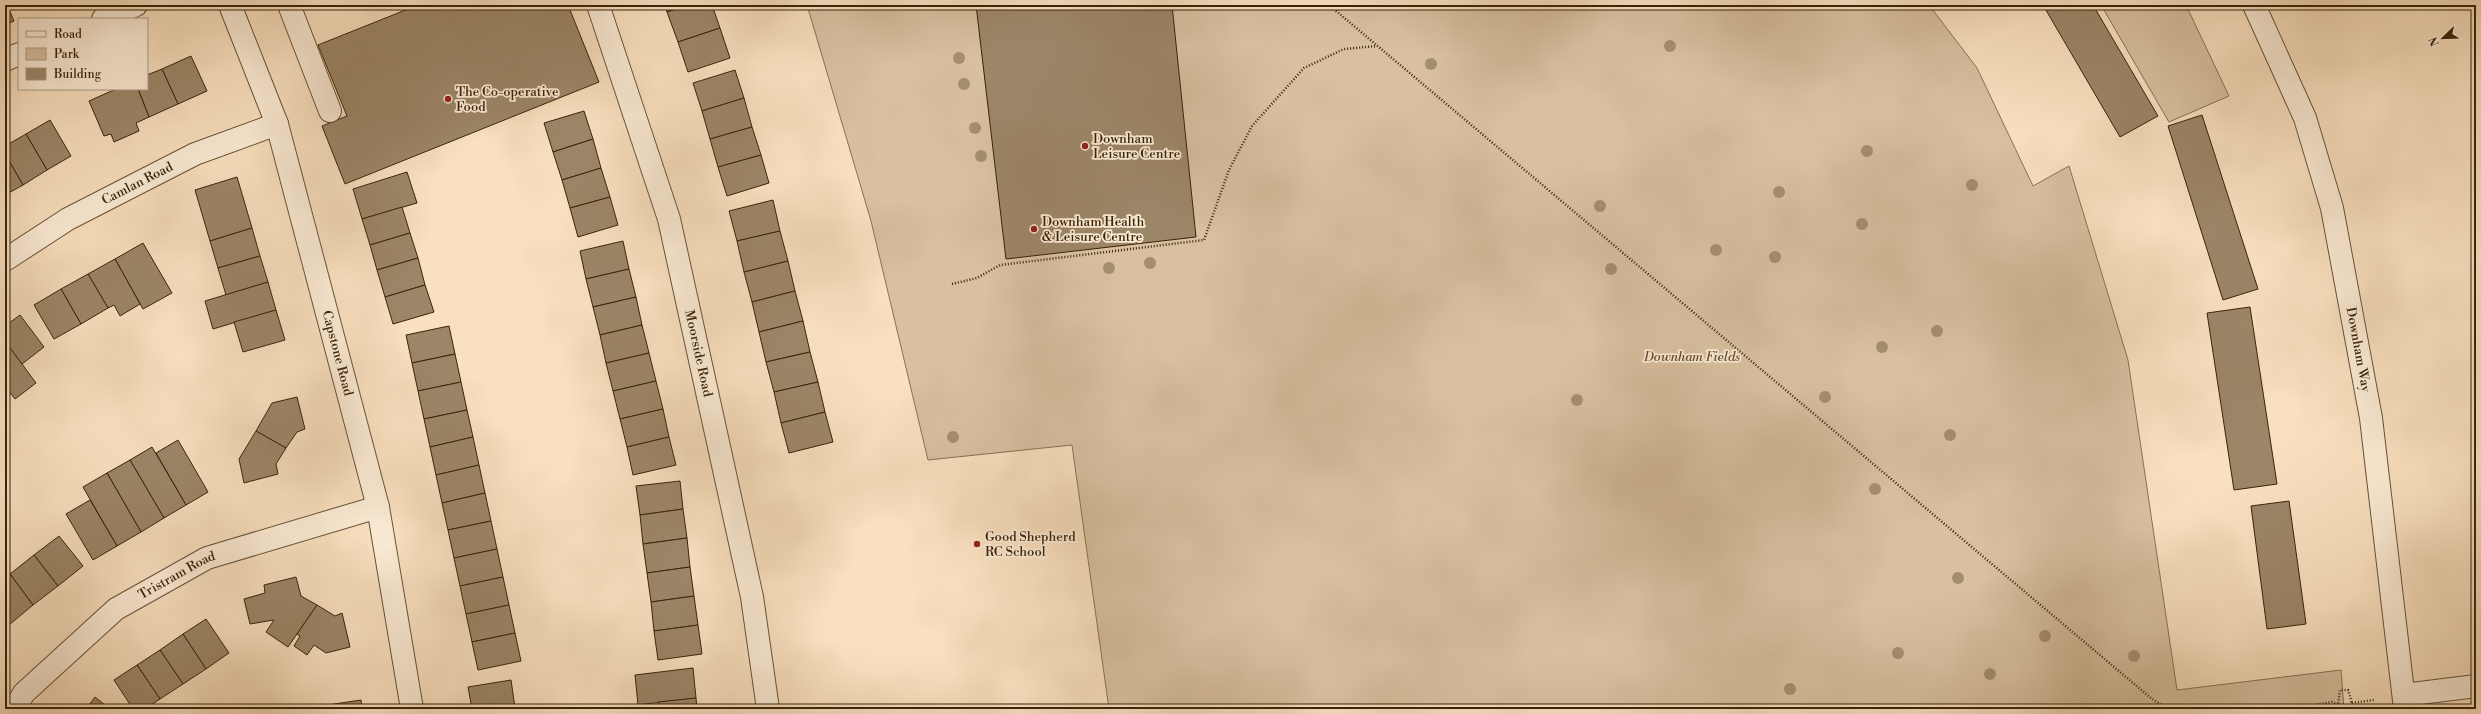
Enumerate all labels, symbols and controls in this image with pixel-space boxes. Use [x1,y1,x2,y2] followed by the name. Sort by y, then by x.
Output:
[18,18,148,90] legend
[2423,18,2463,58] north arrow
[54,27,82,42] text: Road
[2426,35,2443,48] text: N
[54,47,80,62] text: Park
[53,67,102,82] text: Building
[456,84,559,115] place label: The Co-operative Food
[443,94,453,104] marker: The Co-operative Food
[1093,131,1181,162] place label: Downham Leisure Centre
[1080,141,1090,151] marker: Downham Leisure Centre
[99,158,176,208] street label: Camlan Road
[1042,214,1144,245] place label: Downham Health & Leisure Centre
[1029,224,1039,234] marker: Downham Health & Leisure Centre
[2343,306,2374,394] street label: Downham Way
[681,308,716,399] street label: Moorside Road
[319,309,357,398] street label: Capstone Road
[1643,349,1740,365] park label: Downham Fields
[985,529,1076,560] place label: Good Shepherd RC School
[972,539,982,549] marker: Good Shepherd RC School
[135,548,218,603] street label: Tristram Road

